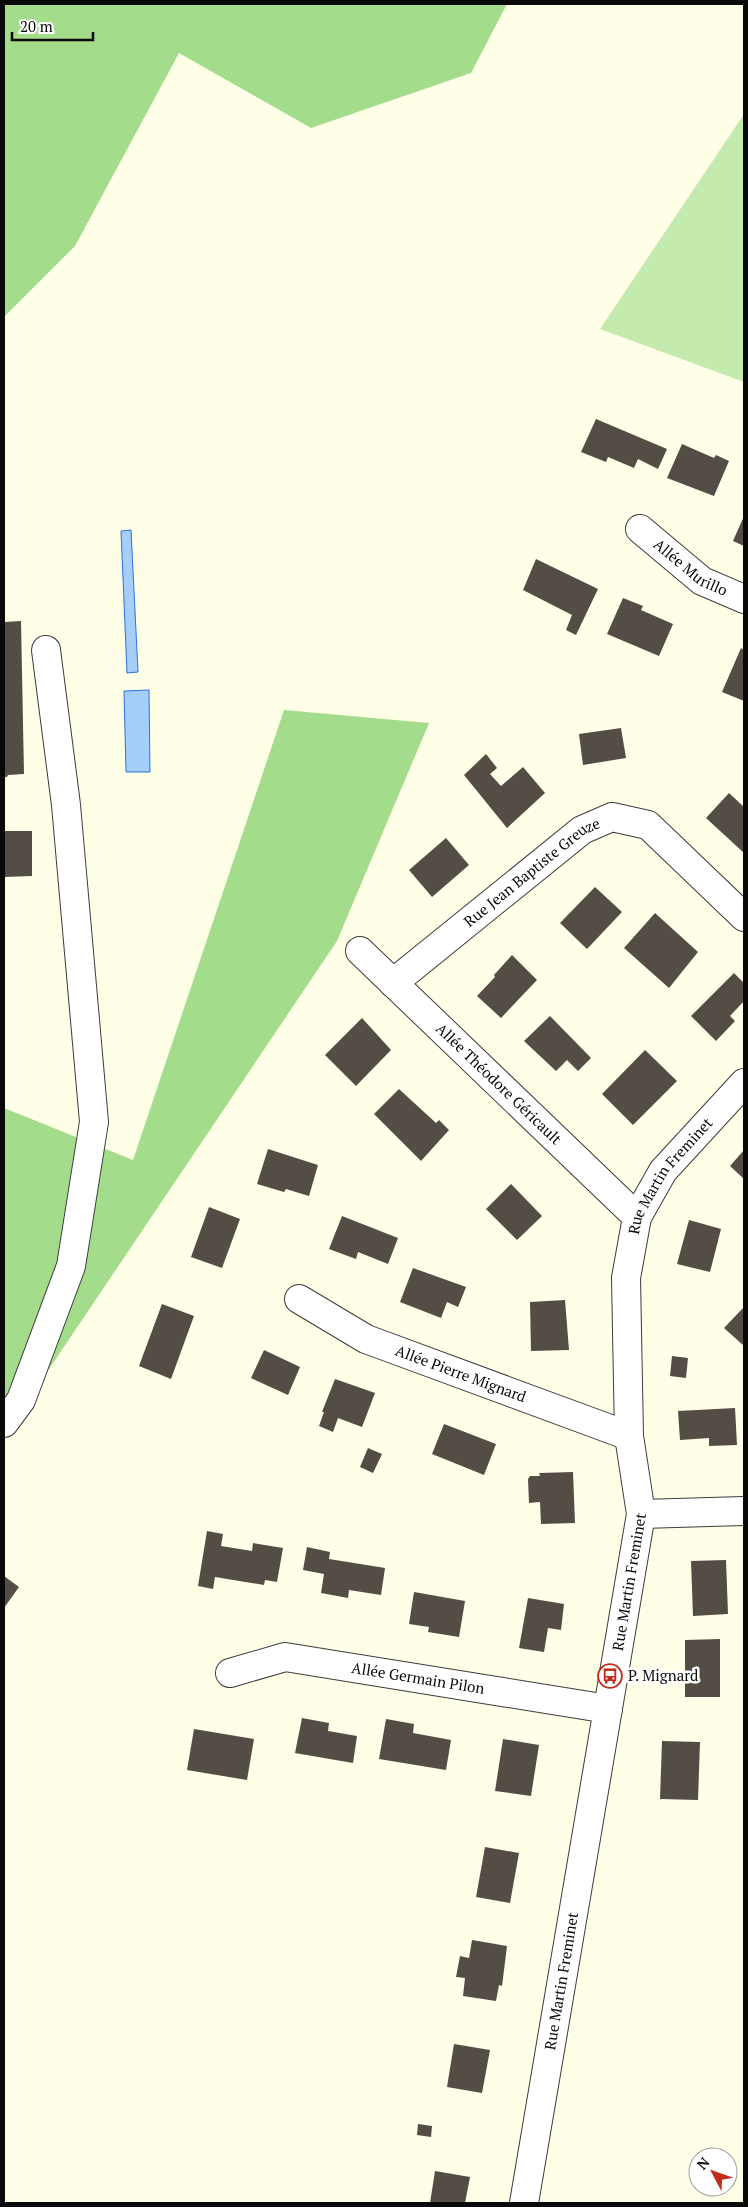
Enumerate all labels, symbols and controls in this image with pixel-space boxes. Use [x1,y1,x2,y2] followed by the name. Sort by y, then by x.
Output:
[12,10,94,42] scale bar
[20,16,53,36] text: 20 m
[650,534,731,600] street label: Allée Murillo
[459,812,603,931] street label: Rue Jean Baptiste Greuze
[432,1018,567,1149] street label: Allée Théodore Géricault
[623,1112,717,1236] street label: Rue Martin Freminet
[393,1340,529,1406] street label: Allée Pierre Mignard
[607,1511,650,1652] street label: Rue Martin Freminet
[350,1657,486,1698] street label: Allée Germain Pilon
[597,1663,623,1689] bus stop icon: P. Mignard
[628,1665,698,1685] place label: P. Mignard
[539,1910,582,2051] street label: Rue Martin Freminet
[688,2147,738,2197] north arrow
[692,2153,714,2173] text: N

